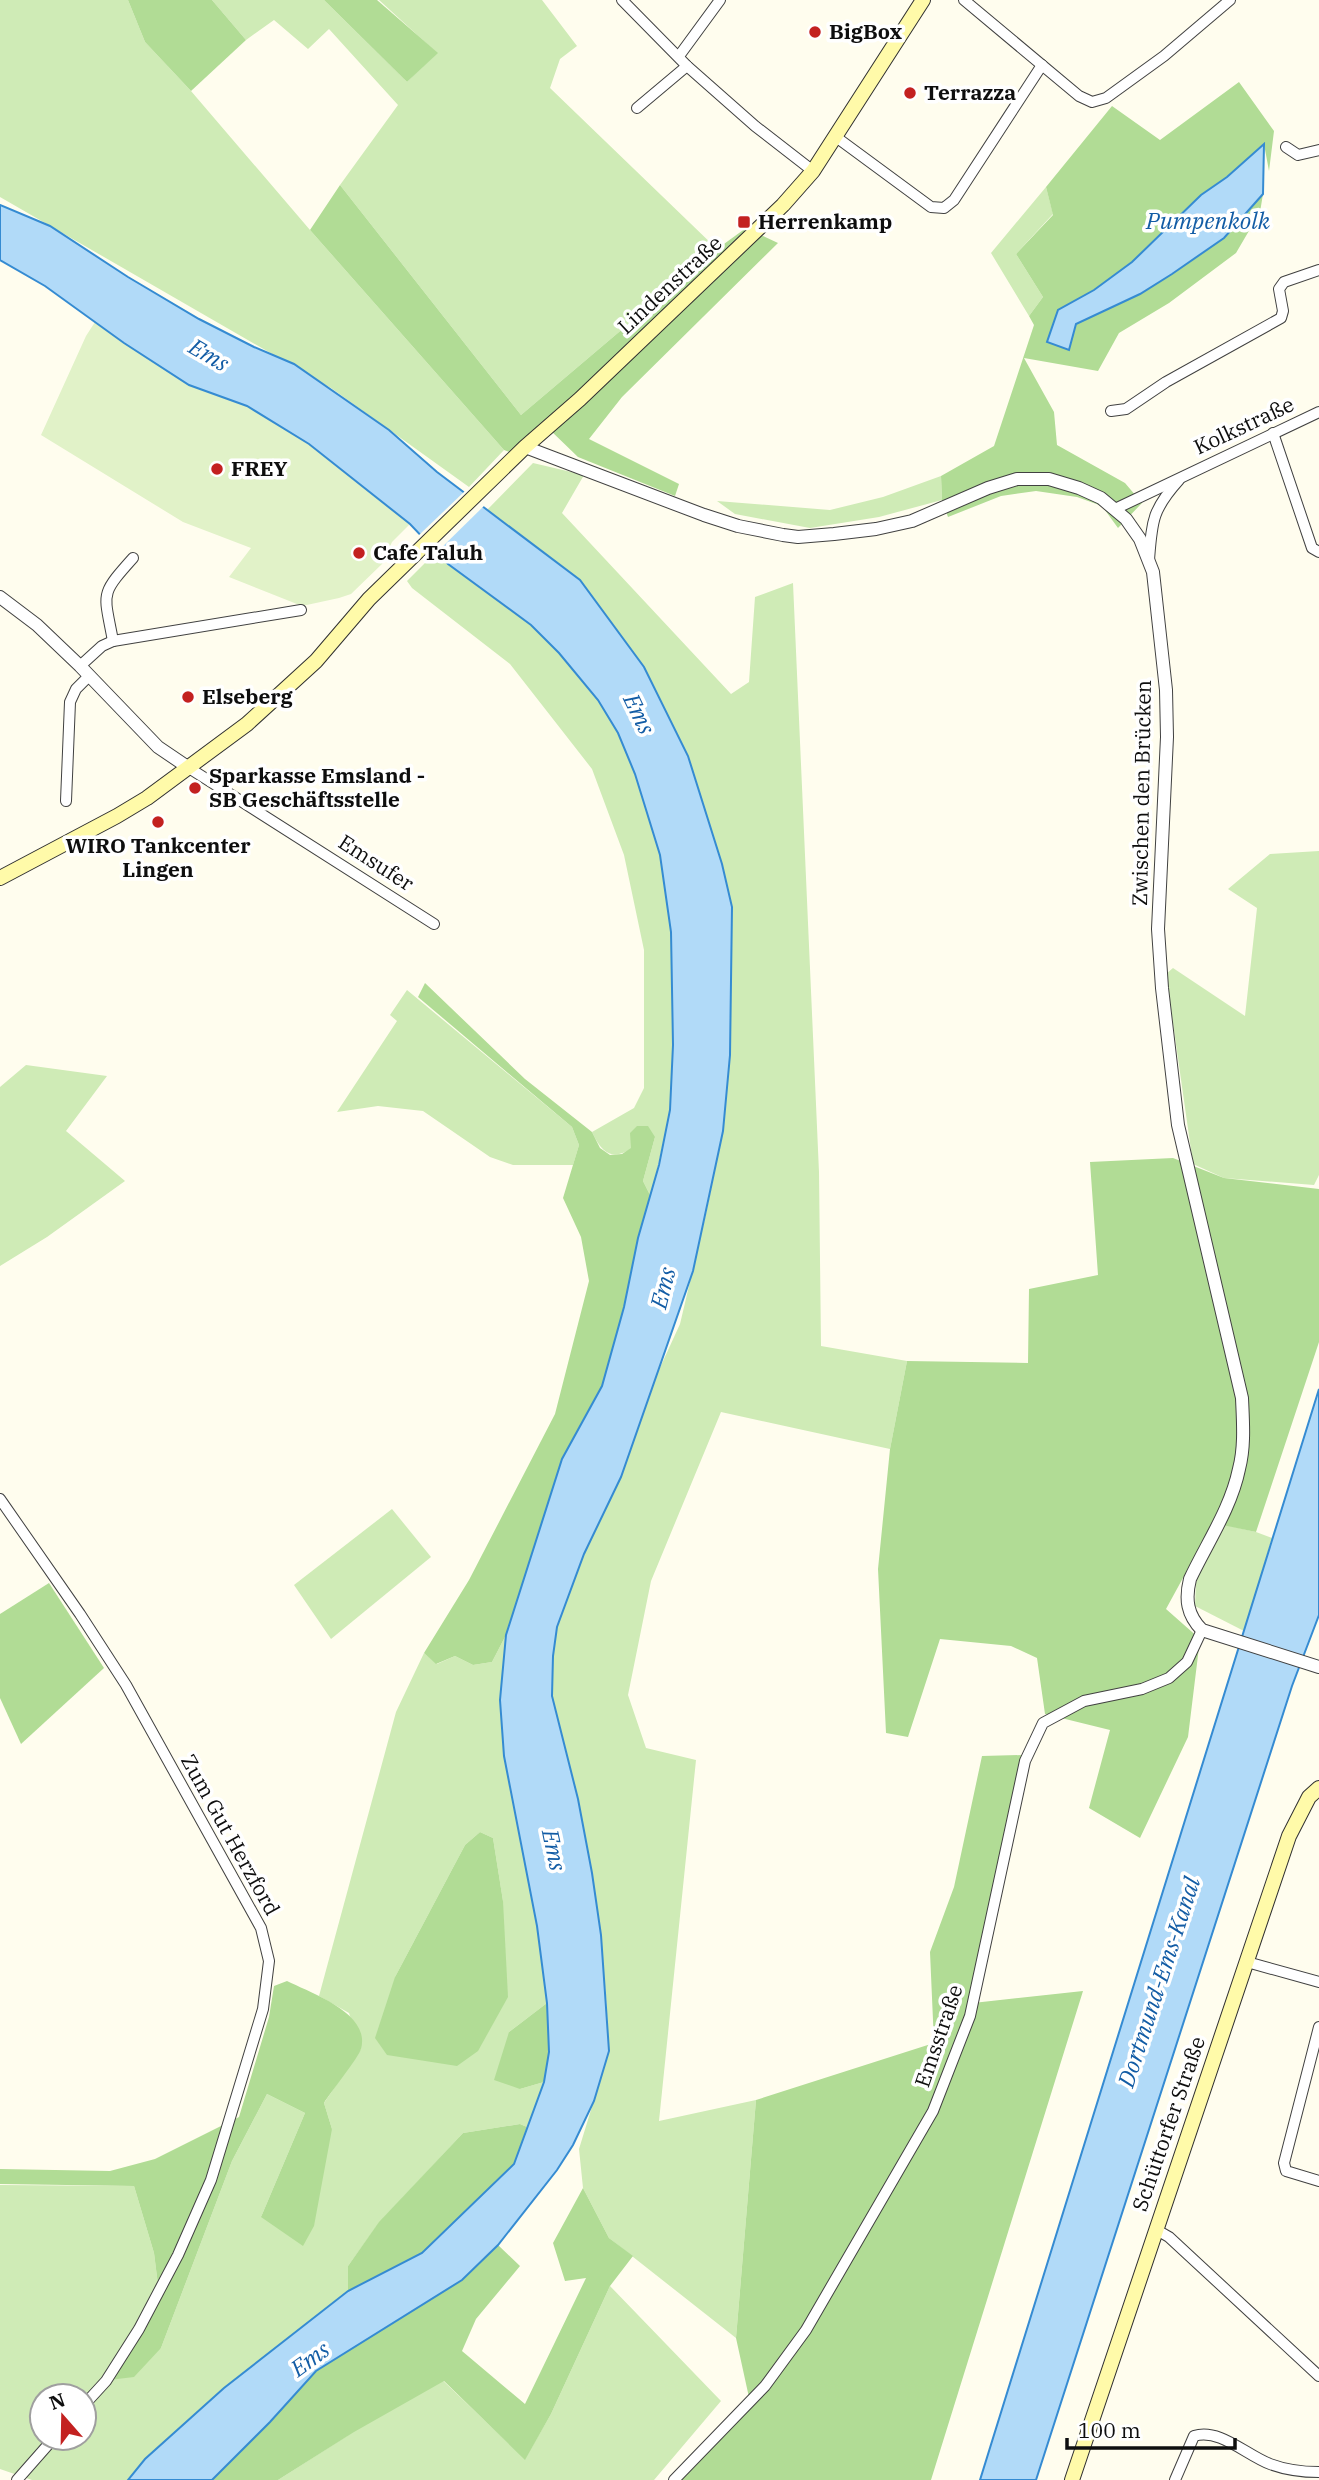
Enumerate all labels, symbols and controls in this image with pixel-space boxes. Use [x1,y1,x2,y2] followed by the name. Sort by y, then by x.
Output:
[829,17,903,45] place label: BigBox
[807,24,823,40] marker: BigBox
[924,78,1016,106] place label: Terrazza
[902,85,918,101] marker: Terrazza
[1145,205,1271,235] water label: Pumpenkolk
[758,207,892,235] place label: Herrenkamp
[736,214,752,230] marker: Herrenkamp
[611,229,727,340] street label: Lindenstraße
[183,330,235,378] water label: Ems
[1189,390,1298,461] street label: Kolkstraße
[231,454,288,482] place label: FREY
[209,461,225,477] marker: FREY
[373,538,484,566] place label: Cafe Taluh
[351,545,367,561] marker: Cafe Taluh
[1125,680,1157,906] street label: Zwischen den Brücken
[202,682,294,710] place label: Elseberg
[617,687,663,739] water label: Ems
[180,689,196,705] marker: Elseberg
[209,761,425,813] place label: Sparkasse Emsland - SB Geschäftsstelle
[187,780,203,796] marker: Sparkasse Emsland - SB Geschäftsstelle
[150,814,166,830] marker: WIRO Tankcenter Lingen
[334,827,420,897] street label: Emsufer
[65,831,251,883] place label: WIRO Tankcenter Lingen
[642,1264,682,1312] water label: Ems
[175,1749,287,1920] street label: Zum Gut Herzford
[536,1825,574,1874] water label: Ems
[1110,1872,1206,2092] water label: Dortmund-Ems-Kanal
[907,1981,969,2091] street label: Emsstraße
[1125,2033,1211,2215] street label: Schüttorfer Straße
[283,2334,335,2383] water label: Ems
[28,2382,98,2452] north arrow
[46,2387,68,2415] text: N
[1067,2406,1235,2450] scale bar
[1078,2416,1141,2444] text: 100 m

